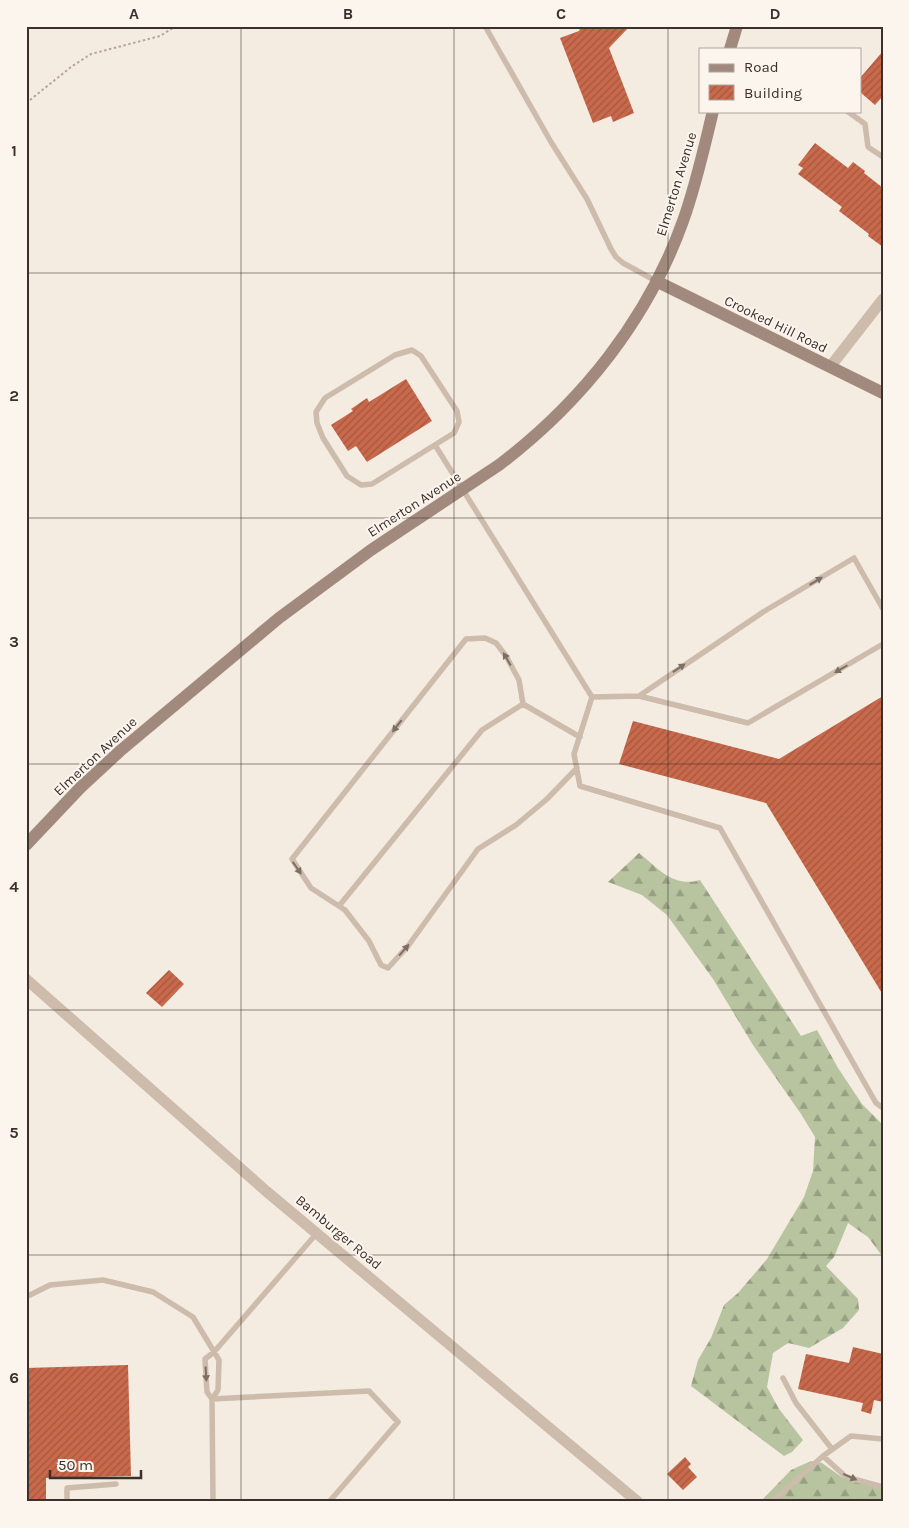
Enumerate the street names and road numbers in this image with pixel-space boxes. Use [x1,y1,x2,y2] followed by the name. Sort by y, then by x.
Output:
[653,130,700,238] street label: Elmerton Avenue
[721,292,830,357] street label: Crooked Hill Road
[364,468,464,541] street label: Elmerton Avenue
[50,713,141,799] street label: Elmerton Avenue
[292,1192,385,1273] street label: Bamburger Road

